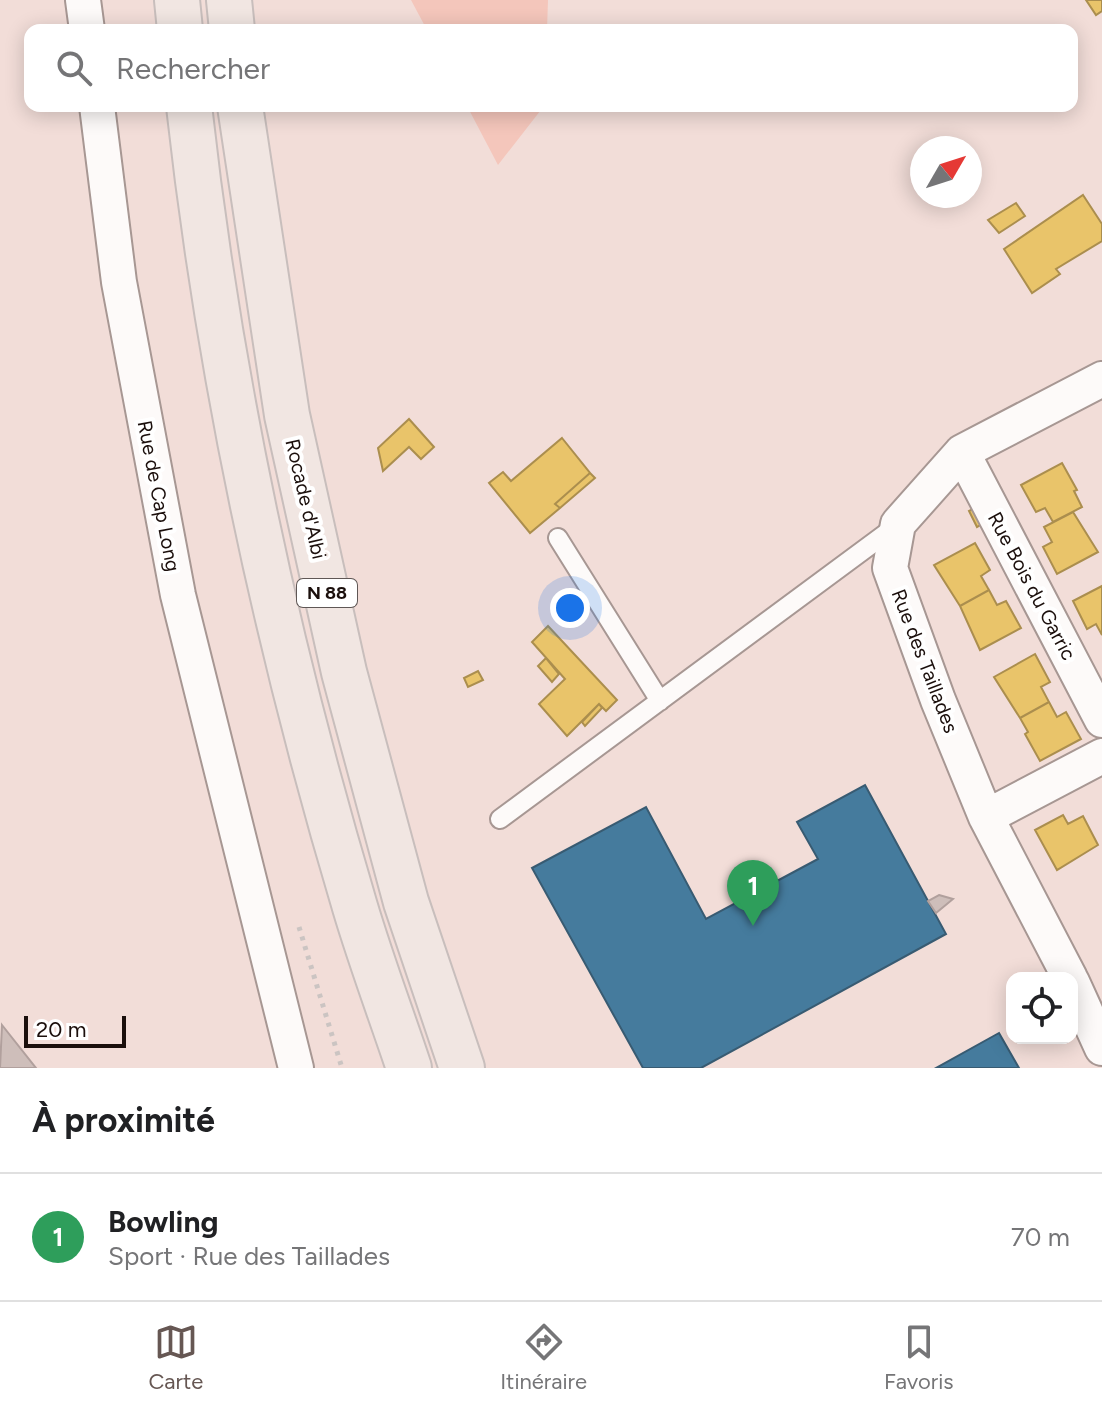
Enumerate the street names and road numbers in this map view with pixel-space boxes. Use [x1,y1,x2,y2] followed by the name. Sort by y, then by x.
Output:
[133,418,185,574] street label: Rue de Cap Long
[281,436,331,562] street label: Rocade d'Albi
[983,508,1081,664] street label: Rue Bois du Garric
[297,579,357,607] road number: N 88
[887,586,963,736] street label: Rue des Taillades

